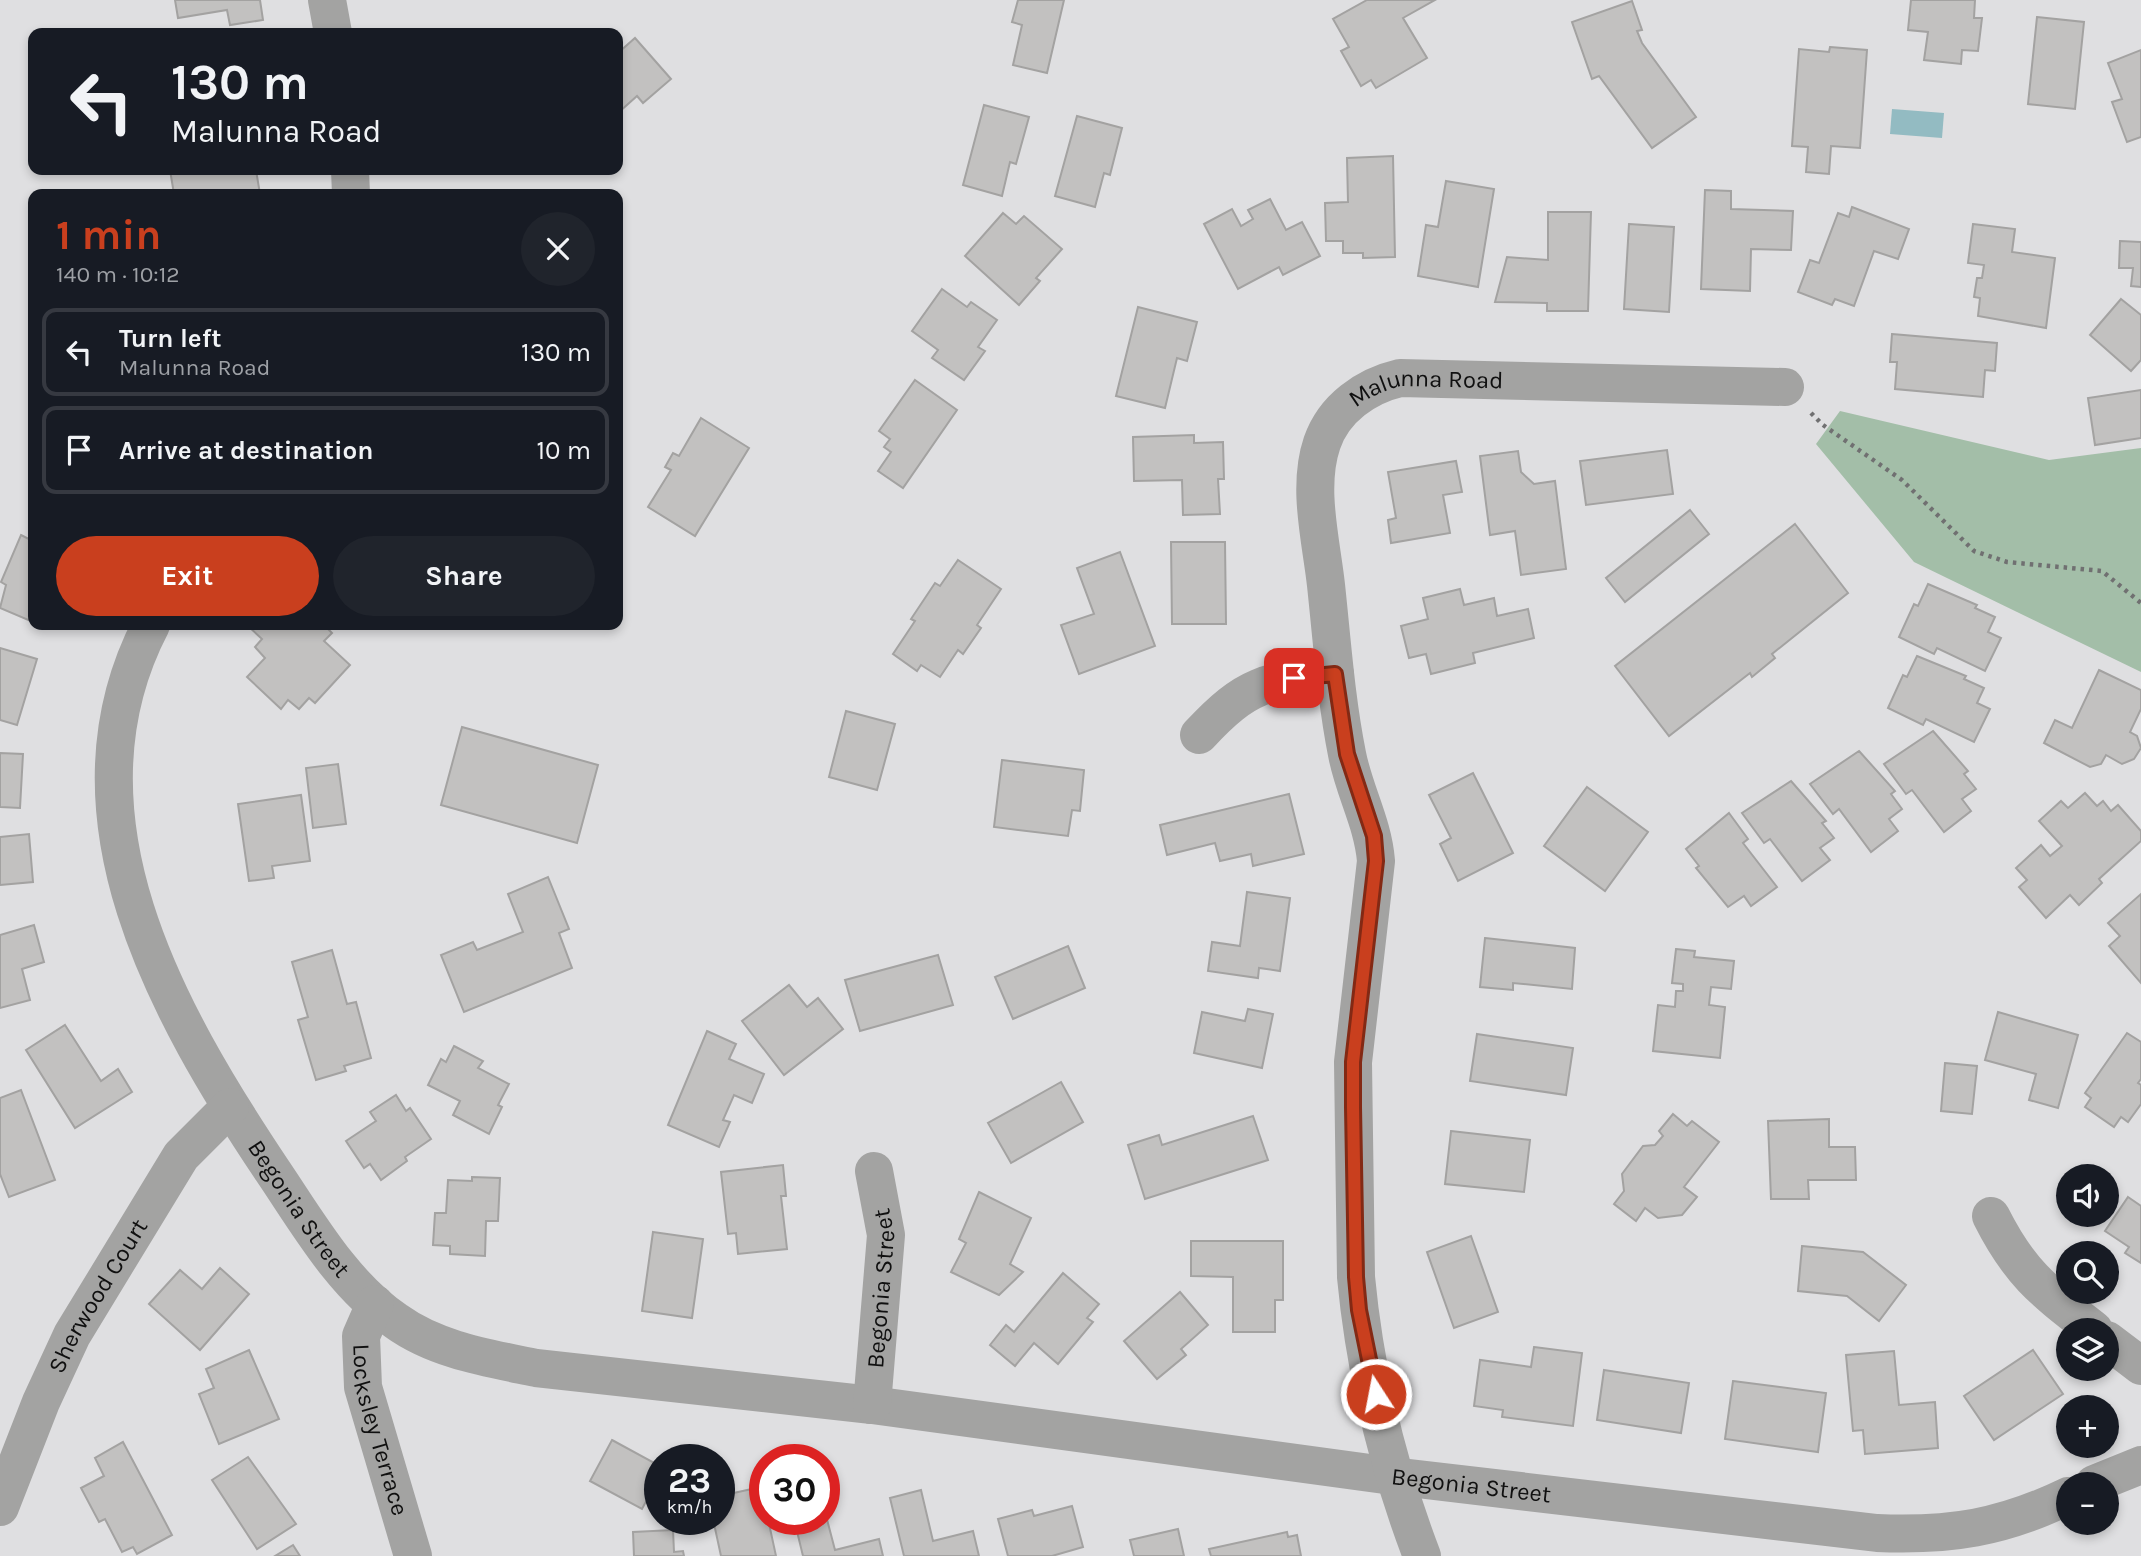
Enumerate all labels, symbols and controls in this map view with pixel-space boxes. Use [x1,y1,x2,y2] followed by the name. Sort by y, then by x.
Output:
[171,54,309,111] text: 130 m
[56,56,147,147] icon: left
[171,113,382,150] text: Malunna Road
[56,210,161,260] text: 1 min
[521,212,595,286] button: close
[56,261,180,288] text: 140 m · 10:12
[119,323,221,354] text: Turn left
[60,333,98,371] icon: left
[521,337,591,368] text: 130 m
[119,354,270,381] text: Malunna Road
[1343,364,1504,413] street label: Malunna Road
[60,431,98,469] icon: arrive
[119,435,373,466] text: Arrive at destination
[536,435,591,466] text: 10 m
[56,536,319,616] button: Exit
[333,536,595,616] button: Share
[1264,648,1324,708] pin
[1275,659,1313,697] icon: arrive
[242,1135,356,1283] street label: Begonia Street
[2056,1164,2119,1535] map controls
[2056,1164,2119,1227] button: sound
[861,1206,900,1369] street label: Begonia Street
[42,1214,153,1378] street label: Sherwood Court
[2056,1241,2119,1304] button: search
[2056,1318,2119,1381] button: layers
[347,1343,414,1519] street label: Locksley Terrace
[1339,1357,1413,1431] position arrow
[2056,1395,2119,1458] button: +
[749,1444,840,1535] speed limit sign: 30
[668,1460,711,1501] text: 23
[1390,1462,1552,1509] street label: Begonia Street
[2056,1472,2119,1535] button: −
[667,1496,712,1518] text: km/h

